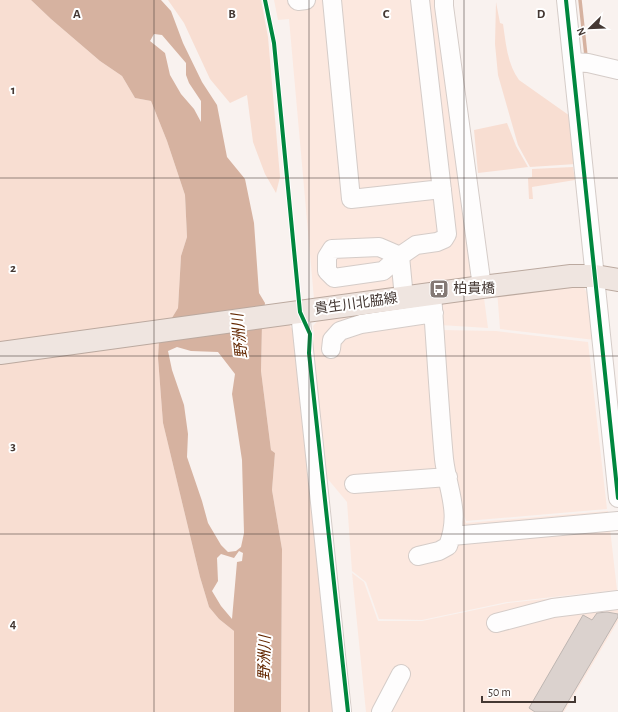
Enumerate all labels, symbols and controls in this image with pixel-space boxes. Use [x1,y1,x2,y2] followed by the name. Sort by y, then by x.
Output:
[73,8,81,21] text: A
[228,8,236,21] text: B
[383,8,390,21] text: C
[537,8,546,21] text: D
[570,8,610,48] north arrow
[575,26,588,37] text: N
[11,84,15,97] text: 1
[10,262,16,275] text: 2
[428,278,450,300] bus stop icon: 柏貴橋
[453,281,495,296] place label: 柏貴橋
[313,289,399,317] street label: 貴生川北脇線
[229,311,250,359] water label: 野洲川
[10,440,16,453] text: 3
[10,618,17,631] text: 4
[256,633,273,681] water label: 野洲川
[482,678,575,704] scale bar
[488,686,511,698] text: 50 m

